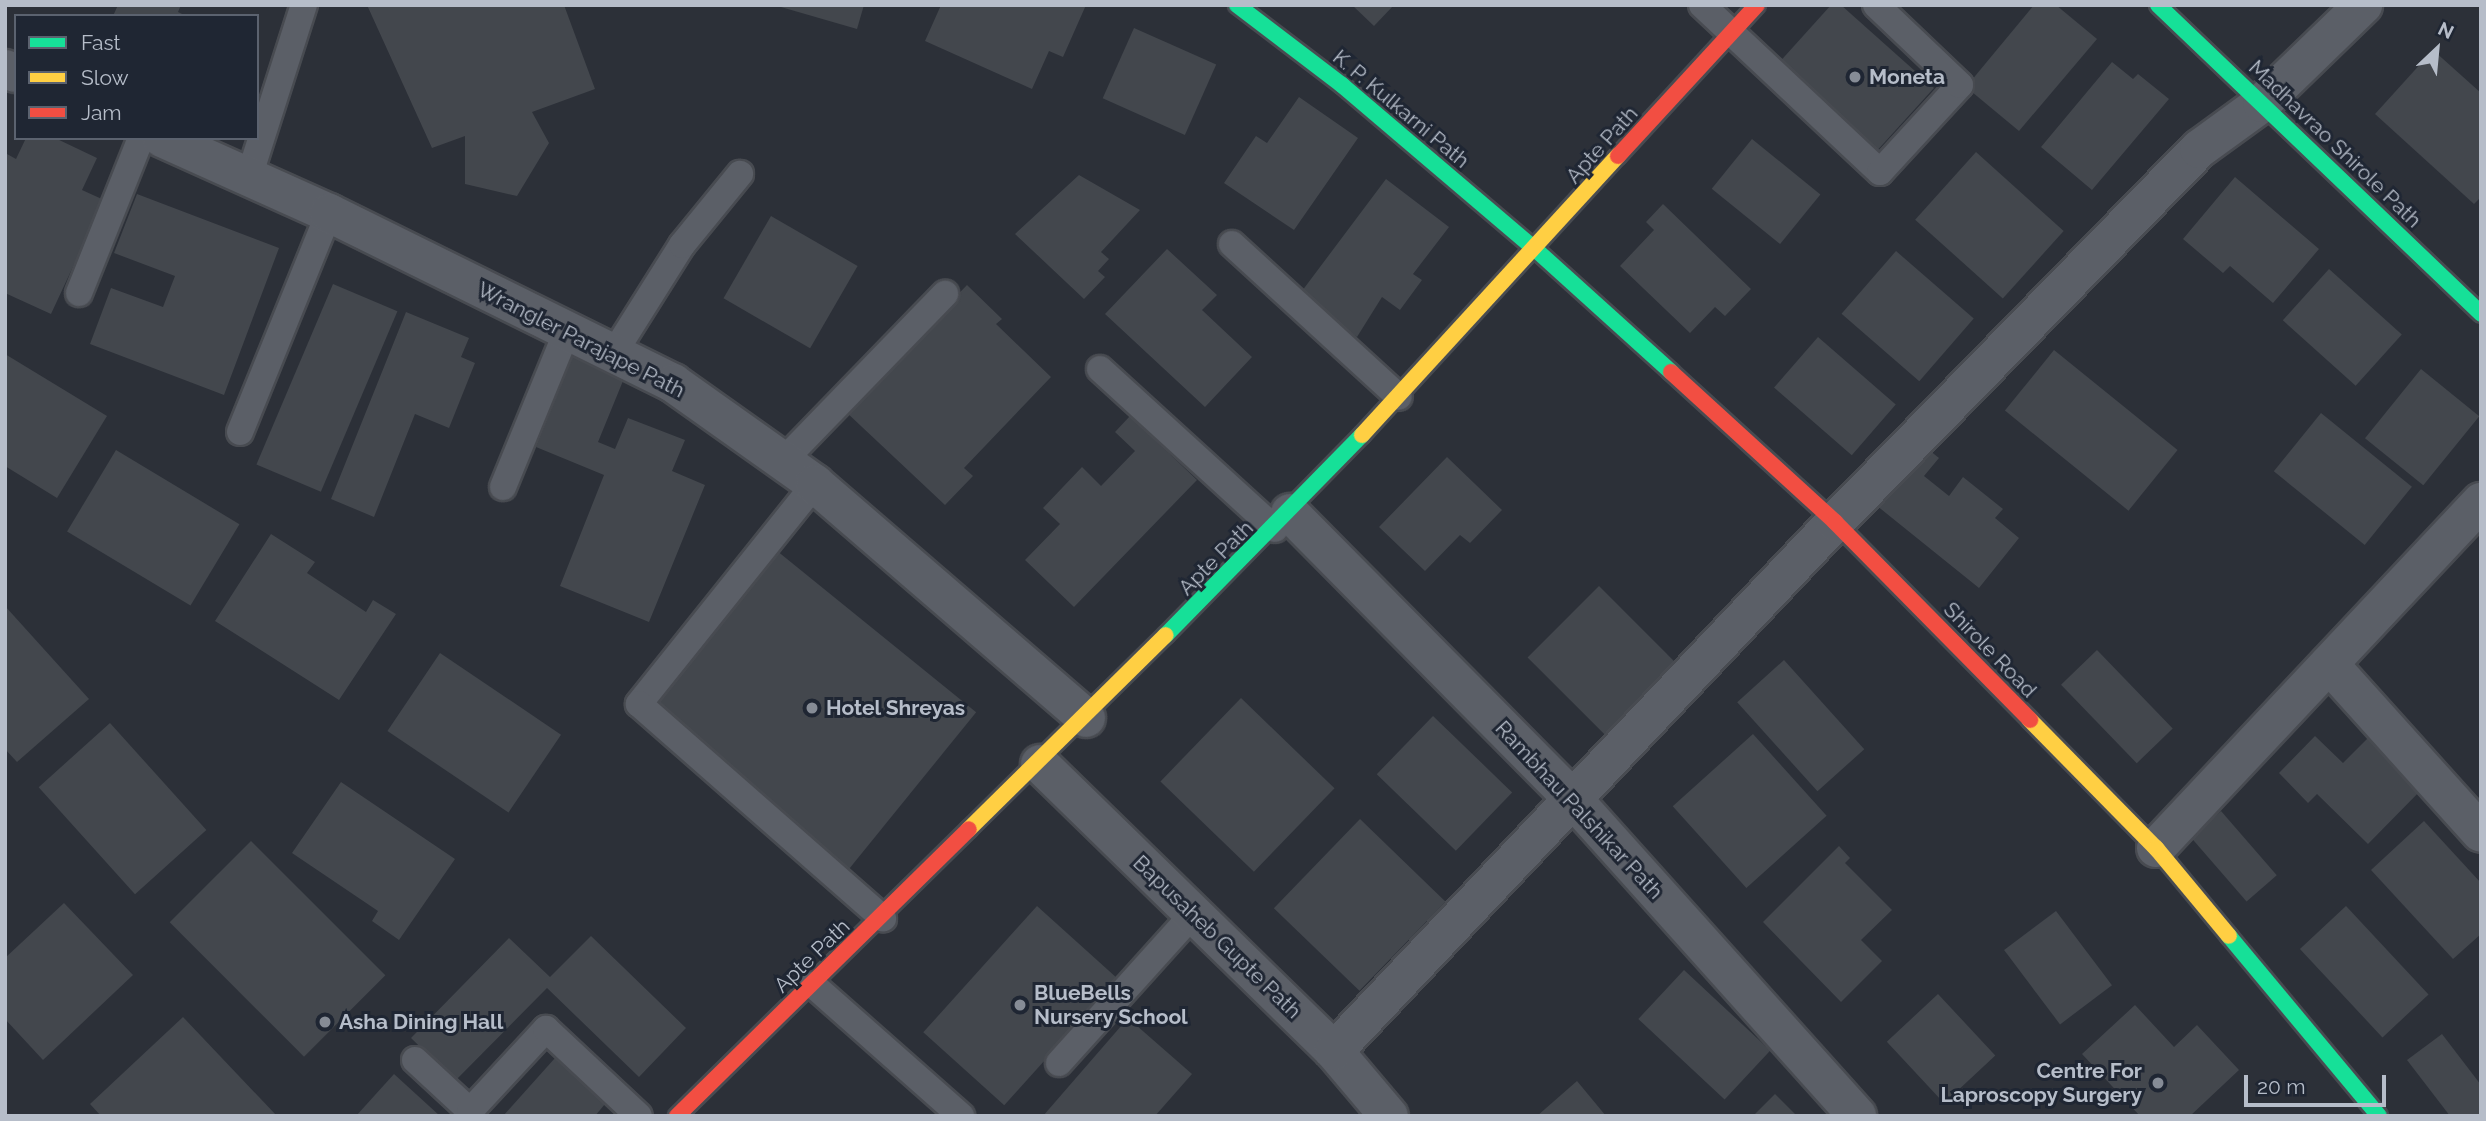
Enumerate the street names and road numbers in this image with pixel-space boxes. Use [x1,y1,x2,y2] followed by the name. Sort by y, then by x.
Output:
[1328,45,1474,173] street label: K. P. Kulkarni Path
[2244,55,2426,233] street label: Madhavrao Shirole Path
[1561,101,1643,189] street label: Apte Path
[473,277,689,403] street label: Wrangler Parajape Path
[1173,515,1259,601] street label: Apte Path
[1938,597,2042,703] street label: Shirole Road
[1490,716,1668,904] street label: Rambhau Palshikar Path
[1128,850,1306,1024] street label: Bapusaheb Gupte Path
[769,914,855,998] street label: Apte Path

